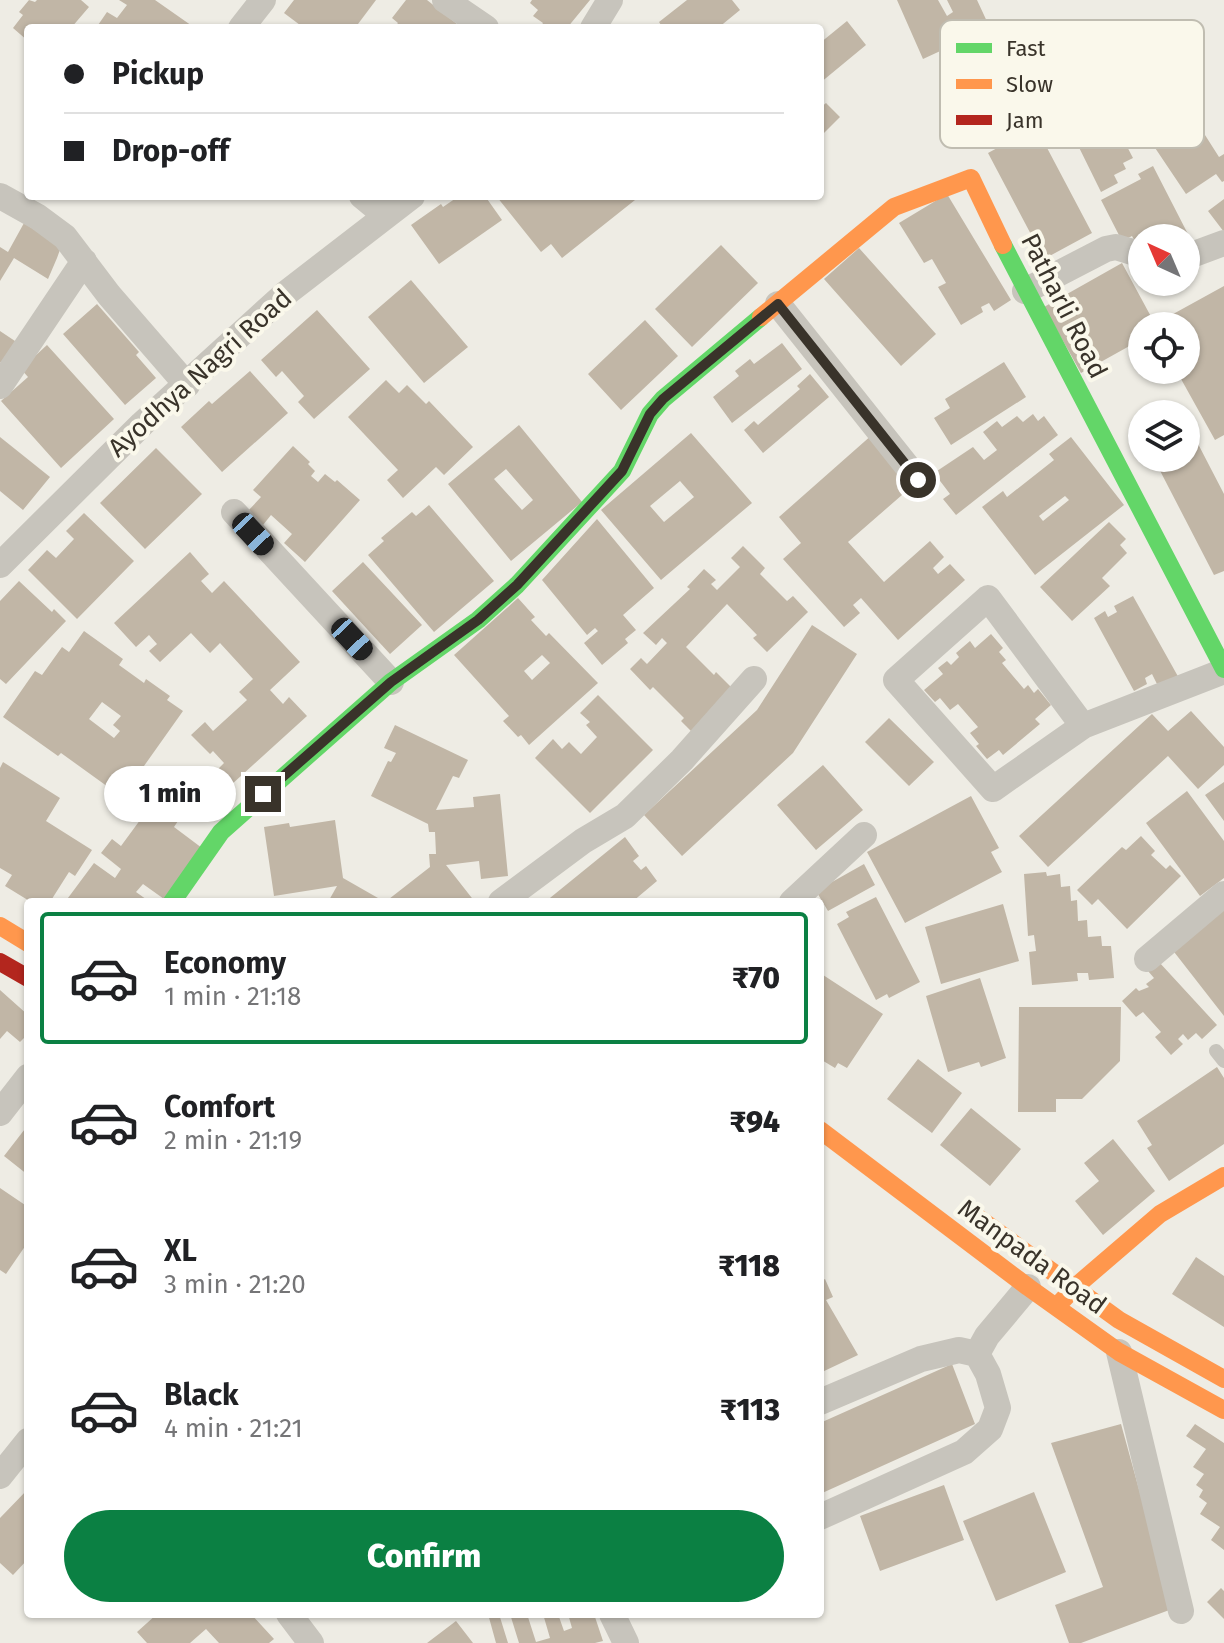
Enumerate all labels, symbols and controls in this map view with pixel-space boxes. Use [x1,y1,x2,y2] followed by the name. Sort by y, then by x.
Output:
[940,20,1204,148] legend
[1006,35,1046,62] text: Fast
[112,56,204,92] text: Pickup
[1006,71,1053,98] text: Slow
[1006,107,1044,134] text: Jam
[112,133,229,169] text: Drop-off
[1128,224,1200,296] north arrow
[1128,224,1200,472] map controls
[1014,228,1114,384] street label: Patharli Road
[102,282,298,464] street label: Ayodhya Nagri Road
[1128,312,1200,384] button: locate
[1128,400,1200,472] button: layers
[900,462,936,498] route start
[228,508,278,560] car
[327,613,377,665] car
[103,766,235,822] callout: 1 min
[245,776,281,812] route end
[139,778,201,809] text: 1 min
[68,942,140,1014] icon: car
[164,945,286,981] text: Economy
[732,960,780,996] text: ₹70
[164,981,301,1012] text: 1 min · 21:18
[68,1086,140,1158] icon: car
[164,1089,275,1125] text: Comfort
[730,1104,780,1140] text: ₹94
[164,1125,302,1156] text: 2 min · 21:19
[952,1193,1112,1321] street label: Manpada Road
[68,1230,140,1302] icon: car
[164,1233,197,1269] text: XL
[718,1248,780,1284] text: ₹118
[164,1269,306,1300] text: 3 min · 21:20
[68,1374,140,1446] icon: car
[164,1377,239,1413] text: Black
[720,1392,780,1428] text: ₹113
[164,1413,303,1444] text: 4 min · 21:21
[64,1510,784,1602] button: Confirm

